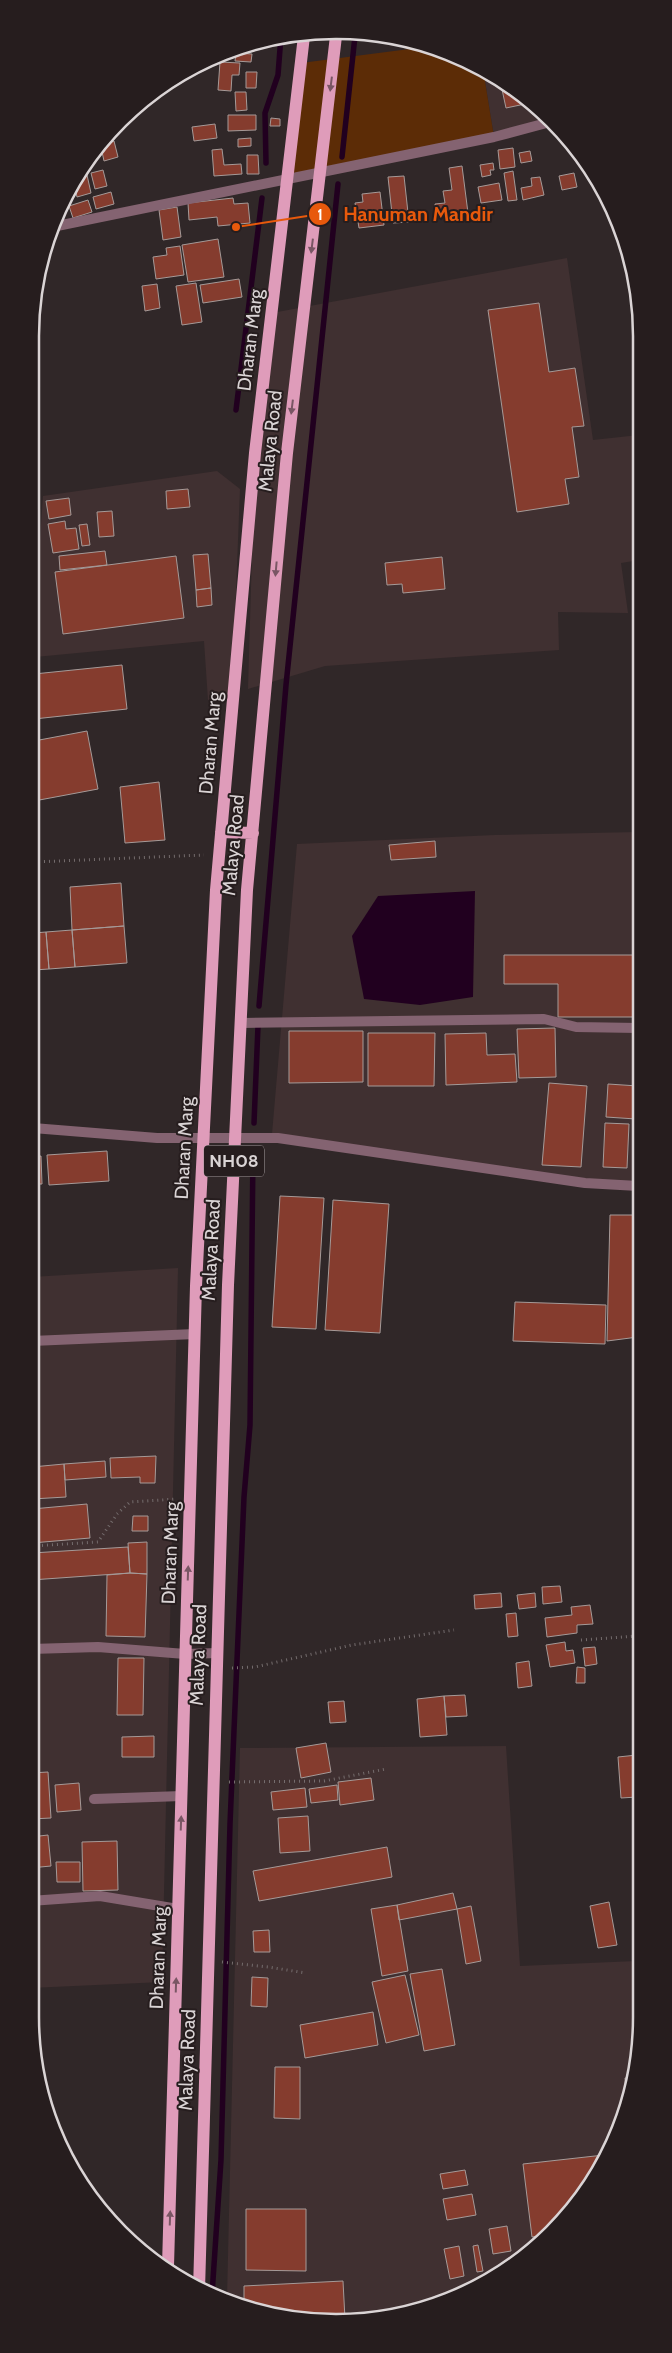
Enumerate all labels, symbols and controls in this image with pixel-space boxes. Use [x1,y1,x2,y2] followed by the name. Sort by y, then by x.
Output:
[327,77,335,93] one-way arrow
[308,197,502,232] callout: Hanuman Mandir
[343,202,493,226] text: Hanuman Mandir
[317,206,323,224] text: 1
[308,238,316,254] one-way arrow
[232,287,268,392] street label: Dharan Marg
[253,389,287,493] street label: Malaya Road
[288,399,296,415] one-way arrow
[272,561,280,577] one-way arrow
[194,690,226,795] street label: Dharan Marg
[217,793,249,897] street label: Malaya Road
[170,1096,198,1200] street label: Dharan Marg
[204,1146,264,1176] road number: NH08
[197,1199,225,1301] street label: Malaya Road
[157,1501,183,1605] street label: Dharan Marg
[184,1565,192,1581] one-way arrow
[185,1604,211,1706] street label: Malaya Road
[177,1815,185,1831] one-way arrow
[145,1906,171,2010] street label: Dharan Marg
[173,1977,181,1993] one-way arrow
[174,2009,200,2111] street label: Malaya Road
[166,2209,174,2225] one-way arrow

